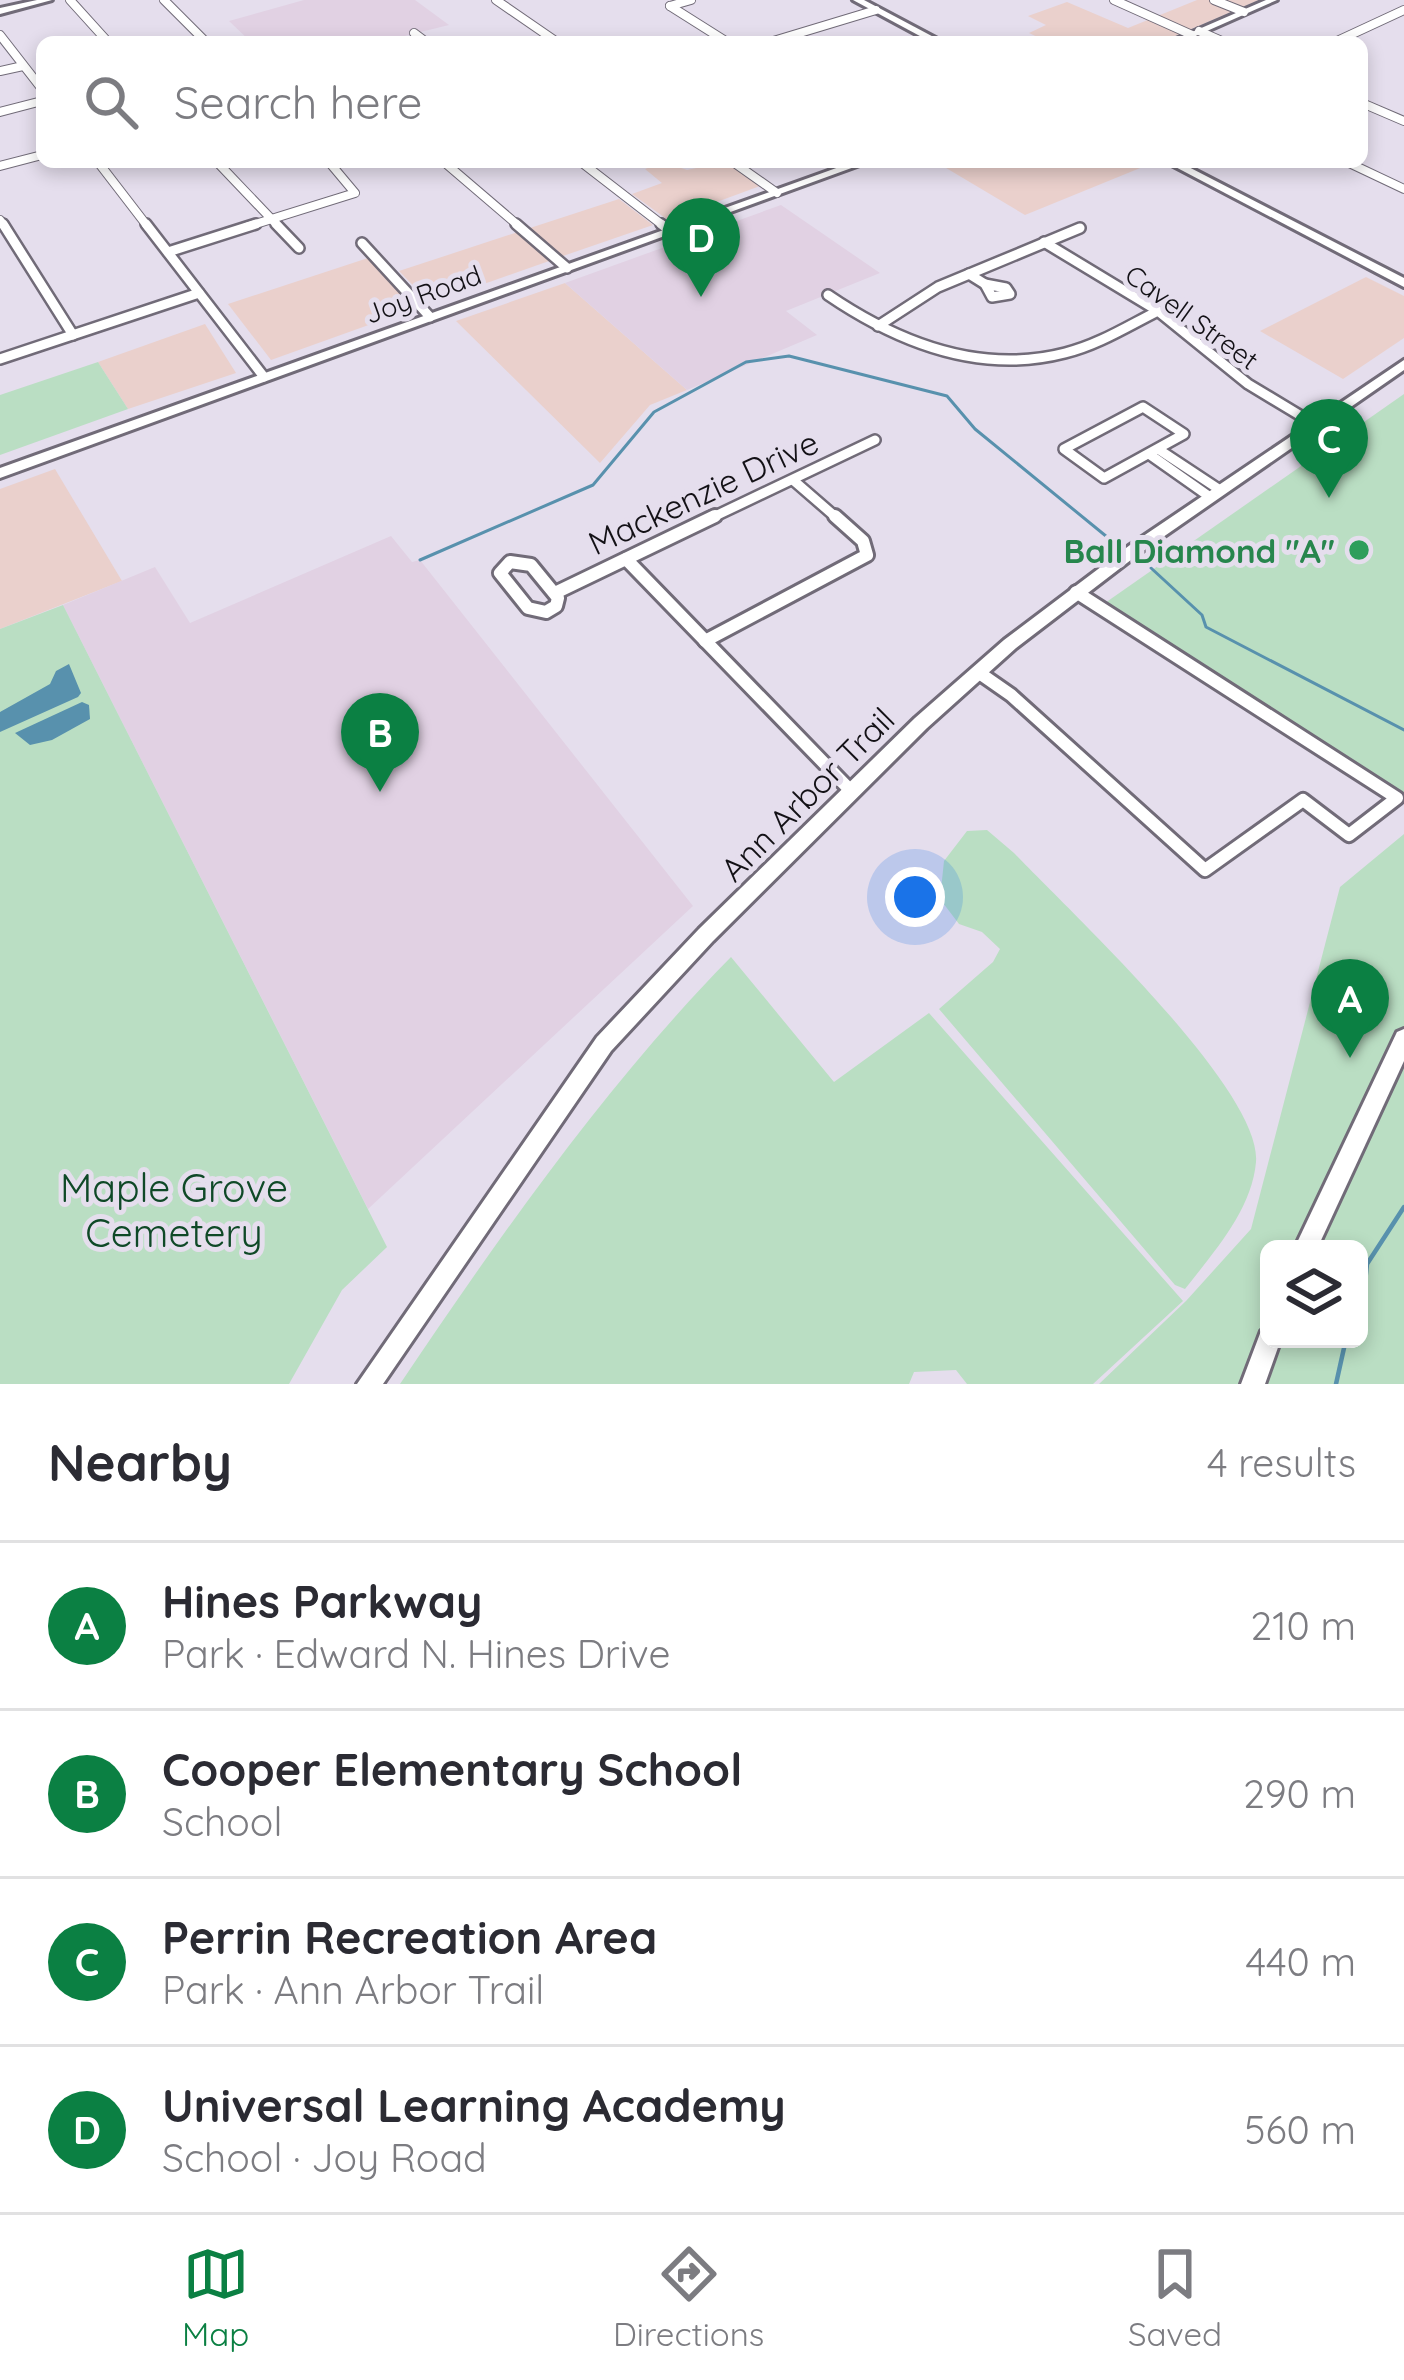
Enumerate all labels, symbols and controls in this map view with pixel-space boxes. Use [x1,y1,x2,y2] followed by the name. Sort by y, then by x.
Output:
[36,36,1368,168] search box
[78,69,144,135] icon: search
[174,74,422,130] text: Search here
[662,198,740,297] pin: D
[360,257,486,331] street label: Joy Road
[1119,257,1265,377] street label: Cavell Street
[1290,399,1368,498] pin: C
[582,421,824,563] street label: Mackenzie Drive
[1063,530,1335,571] place label: Ball Diamond "A"
[1346,537,1372,563] marker: Ball Diamond "A"
[341,693,419,792] pin: B
[711,698,903,890] street label: Ann Arbor Trail
[885,867,945,927] your location
[1311,959,1389,1058] pin: A
[60,1163,288,1257] park label: Maple Grove Cemetery
[1260,1240,1368,1348] map controls
[1260,1240,1368,1348] button: layers
[48,1430,232,1494] text: Nearby
[1207,1438,1356,1487] text: 4 results
[162,1573,482,1629] text: Hines Parkway
[75,1601,99,1650] text: A
[1251,1601,1356,1650] text: 210 m
[162,1629,671,1678] text: Park · Edward N. Hines Drive
[162,1741,742,1797] text: Cooper Elementary School
[74,1769,100,1818] text: B
[1243,1769,1356,1818] text: 290 m
[162,1797,282,1846] text: School
[162,1909,657,1965] text: Perrin Recreation Area
[75,1937,99,1986] text: C
[1245,1937,1356,1986] text: 440 m
[162,1965,544,2014] text: Park · Ann Arbor Trail
[162,2077,786,2133] text: Universal Learning Academy
[73,2105,101,2154] text: D
[1244,2105,1356,2154] text: 560 m
[162,2133,487,2182] text: School · Joy Road
[182,2241,249,2354] tab: Map
[613,2241,764,2354] tab: Directions
[1128,2241,1222,2354] tab: Saved

